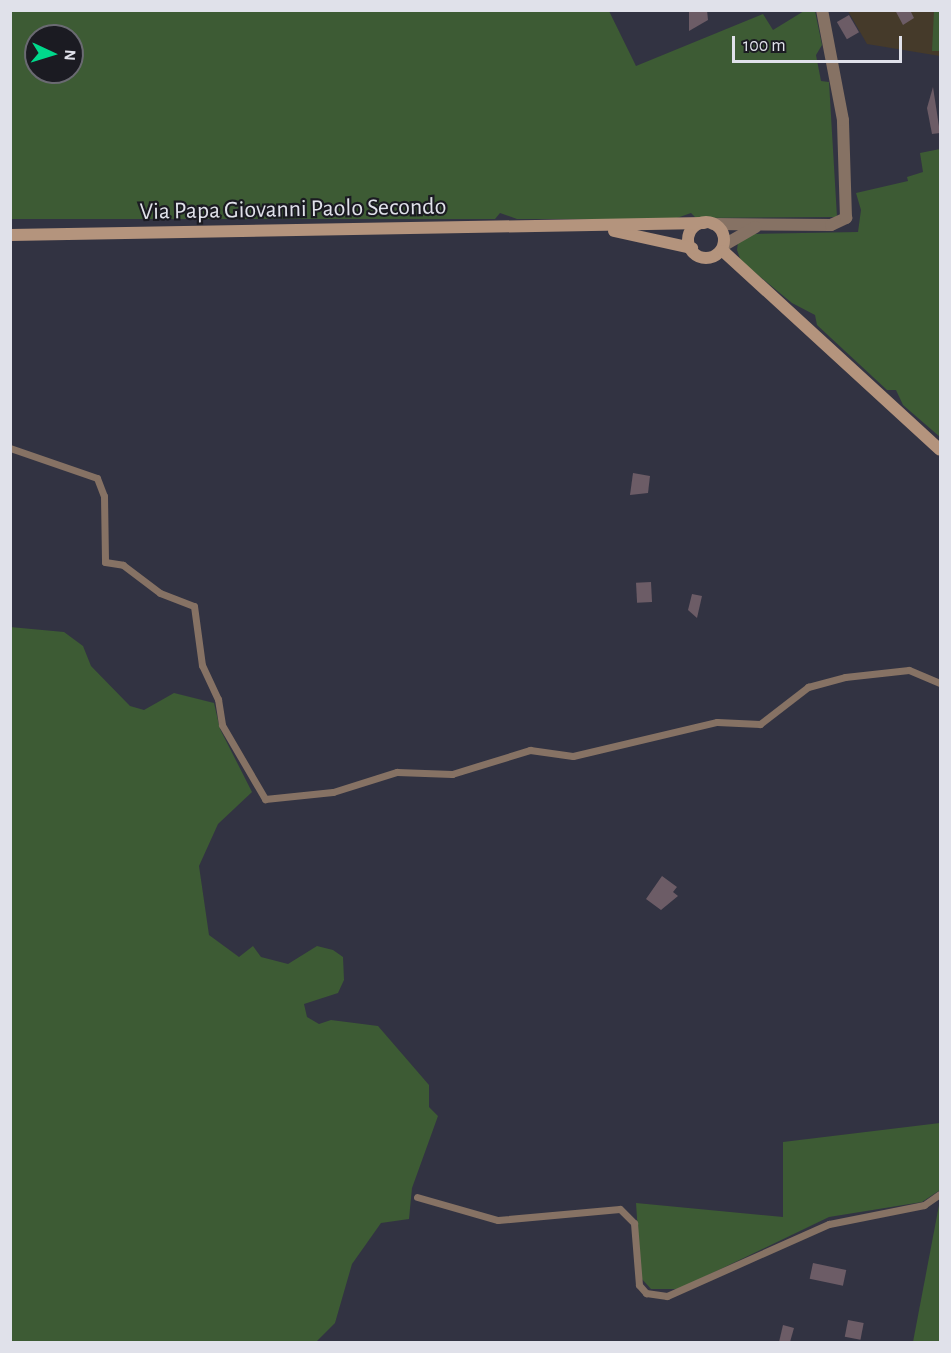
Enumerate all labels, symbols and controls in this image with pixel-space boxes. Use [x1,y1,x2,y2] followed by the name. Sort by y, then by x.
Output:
[24,24,84,84] north arrow
[735,24,904,62] scale bar
[743,37,786,55] text: 100 m
[62,49,78,61] text: N
[139,193,447,227] street label: Via Papa Giovanni Paolo Secondo

